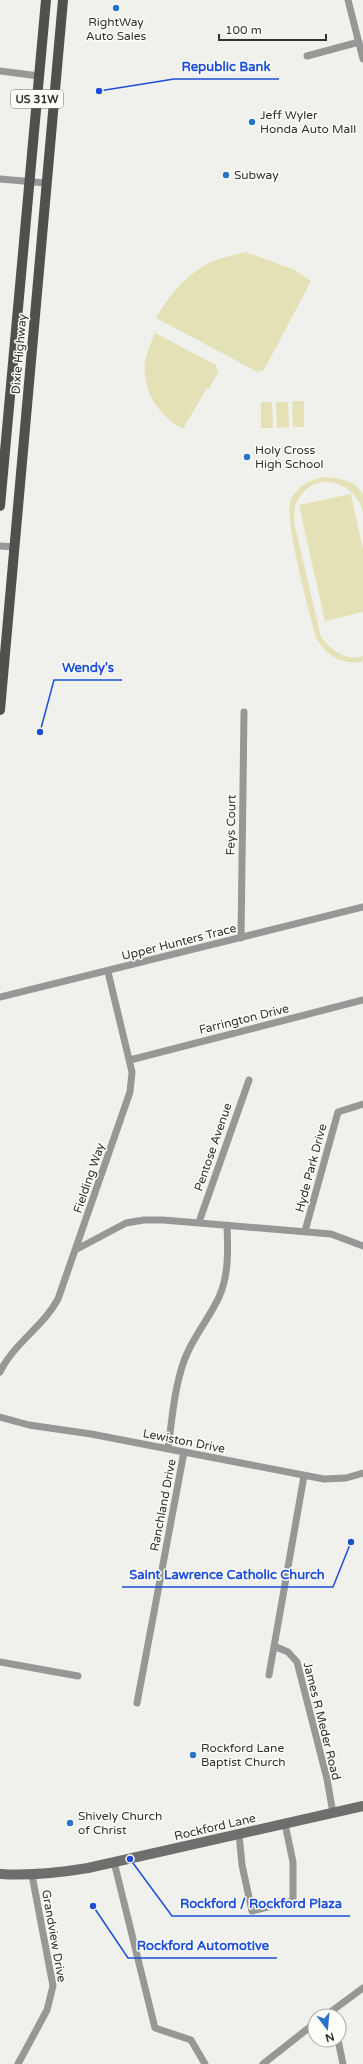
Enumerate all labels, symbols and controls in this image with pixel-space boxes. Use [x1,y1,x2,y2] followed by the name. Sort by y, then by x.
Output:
[111,3,121,13] marker: RightWay Auto Sales
[86,15,147,43] place label: RightWay Auto Sales
[219,16,326,42] scale bar
[225,23,262,37] text: 100 m
[174,54,279,79] callout: Republic Bank
[181,59,271,75] text: Republic Bank
[11,90,63,108] road number: US 31W
[260,108,356,136] place label: Jeff Wyler Honda Auto Mall
[247,117,257,127] marker: Jeff Wyler Honda Auto Mall
[234,168,279,182] place label: Subway
[221,170,231,180] marker: Subway
[9,313,30,395] street label: Dixie Highway
[255,443,324,471] place label: Holy Cross High School
[242,452,252,462] marker: Holy Cross High School
[54,655,122,680] callout: Wendy's
[62,660,114,676] text: Wendy's
[223,794,239,856] street label: Feys Court
[120,921,238,963] street label: Upper Hunters Trace
[198,1001,291,1037] street label: Farrington Drive
[191,1101,235,1193] street label: Pentose Avenue
[292,1122,330,1214] street label: Hyde Park Drive
[70,1141,108,1215] street label: Fielding Way
[142,1426,227,1456] street label: Lewiston Drive
[147,1458,179,1552] street label: Ranchland Drive
[122,1562,333,1587] callout: Saint Lawrence Catholic Church
[129,1567,325,1583] text: Saint Lawrence Catholic Church
[301,1661,343,1781] street label: James R Meder Road
[201,1741,286,1769] place label: Rockford Lane Baptist Church
[188,1750,198,1760] marker: Rockford Lane Baptist Church
[78,1809,162,1837] place label: Shively Church of Christ
[173,1811,257,1843] street label: Rockford Lane
[65,1818,75,1828] marker: Shively Church of Christ
[39,1889,69,1983] street label: Grandview Drive
[172,1891,350,1916] callout: Rockford / Rockford Plaza
[180,1896,342,1912] text: Rockford / Rockford Plaza
[128,1933,277,1958] callout: Rockford Automotive
[137,1938,270,1954] text: Rockford Automotive
[307,2008,347,2048] north arrow
[324,2030,336,2045] text: N

